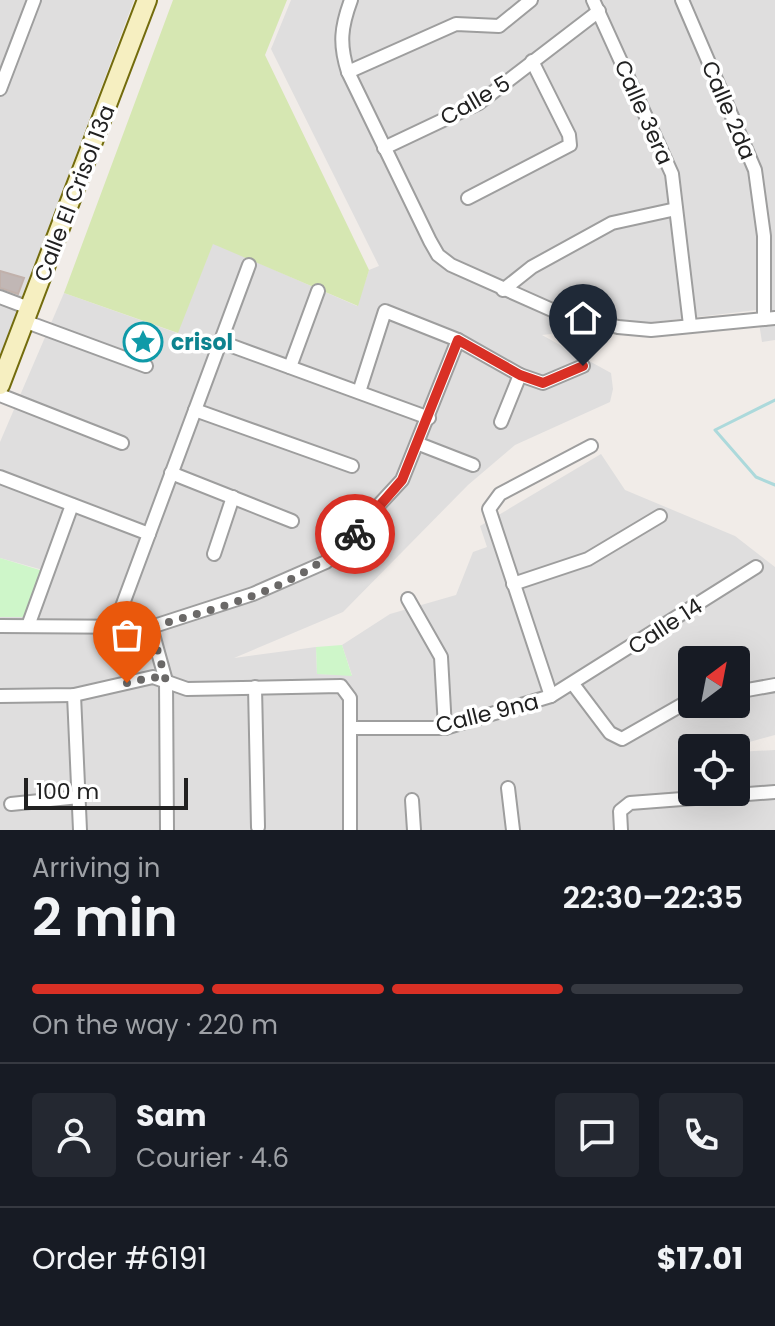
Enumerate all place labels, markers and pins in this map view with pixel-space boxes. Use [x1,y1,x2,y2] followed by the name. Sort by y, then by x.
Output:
[549,284,617,366] pin
[122,321,164,363] place icon: crisol
[171,327,233,358] place label: crisol
[93,601,161,683] pin

